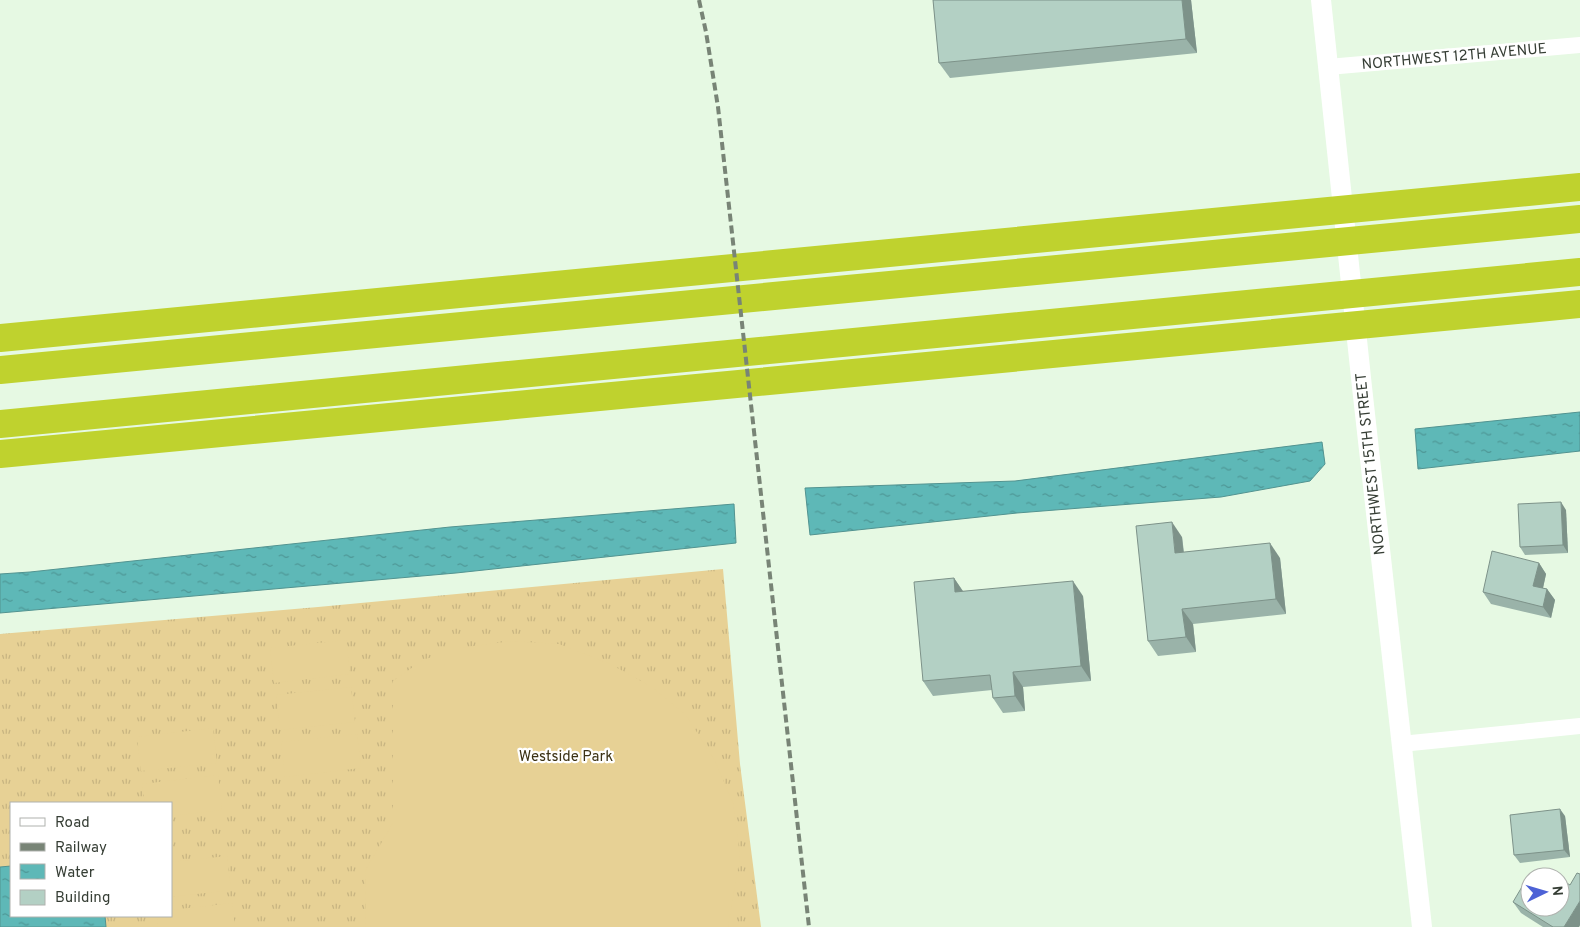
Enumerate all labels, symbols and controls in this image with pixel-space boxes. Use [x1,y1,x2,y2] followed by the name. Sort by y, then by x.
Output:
[1361,40,1547,75] street label: NORTHWEST 12TH AVENUE
[1352,372,1391,556] street label: NORTHWEST 15TH STREET
[519,748,613,767] park label: Westside Park
[10,802,172,917] legend
[55,814,90,833] text: Road
[55,839,107,858] text: Railway
[55,864,95,883] text: Water
[1520,867,1570,917] north arrow
[1548,885,1565,897] text: N
[55,889,110,908] text: Building

